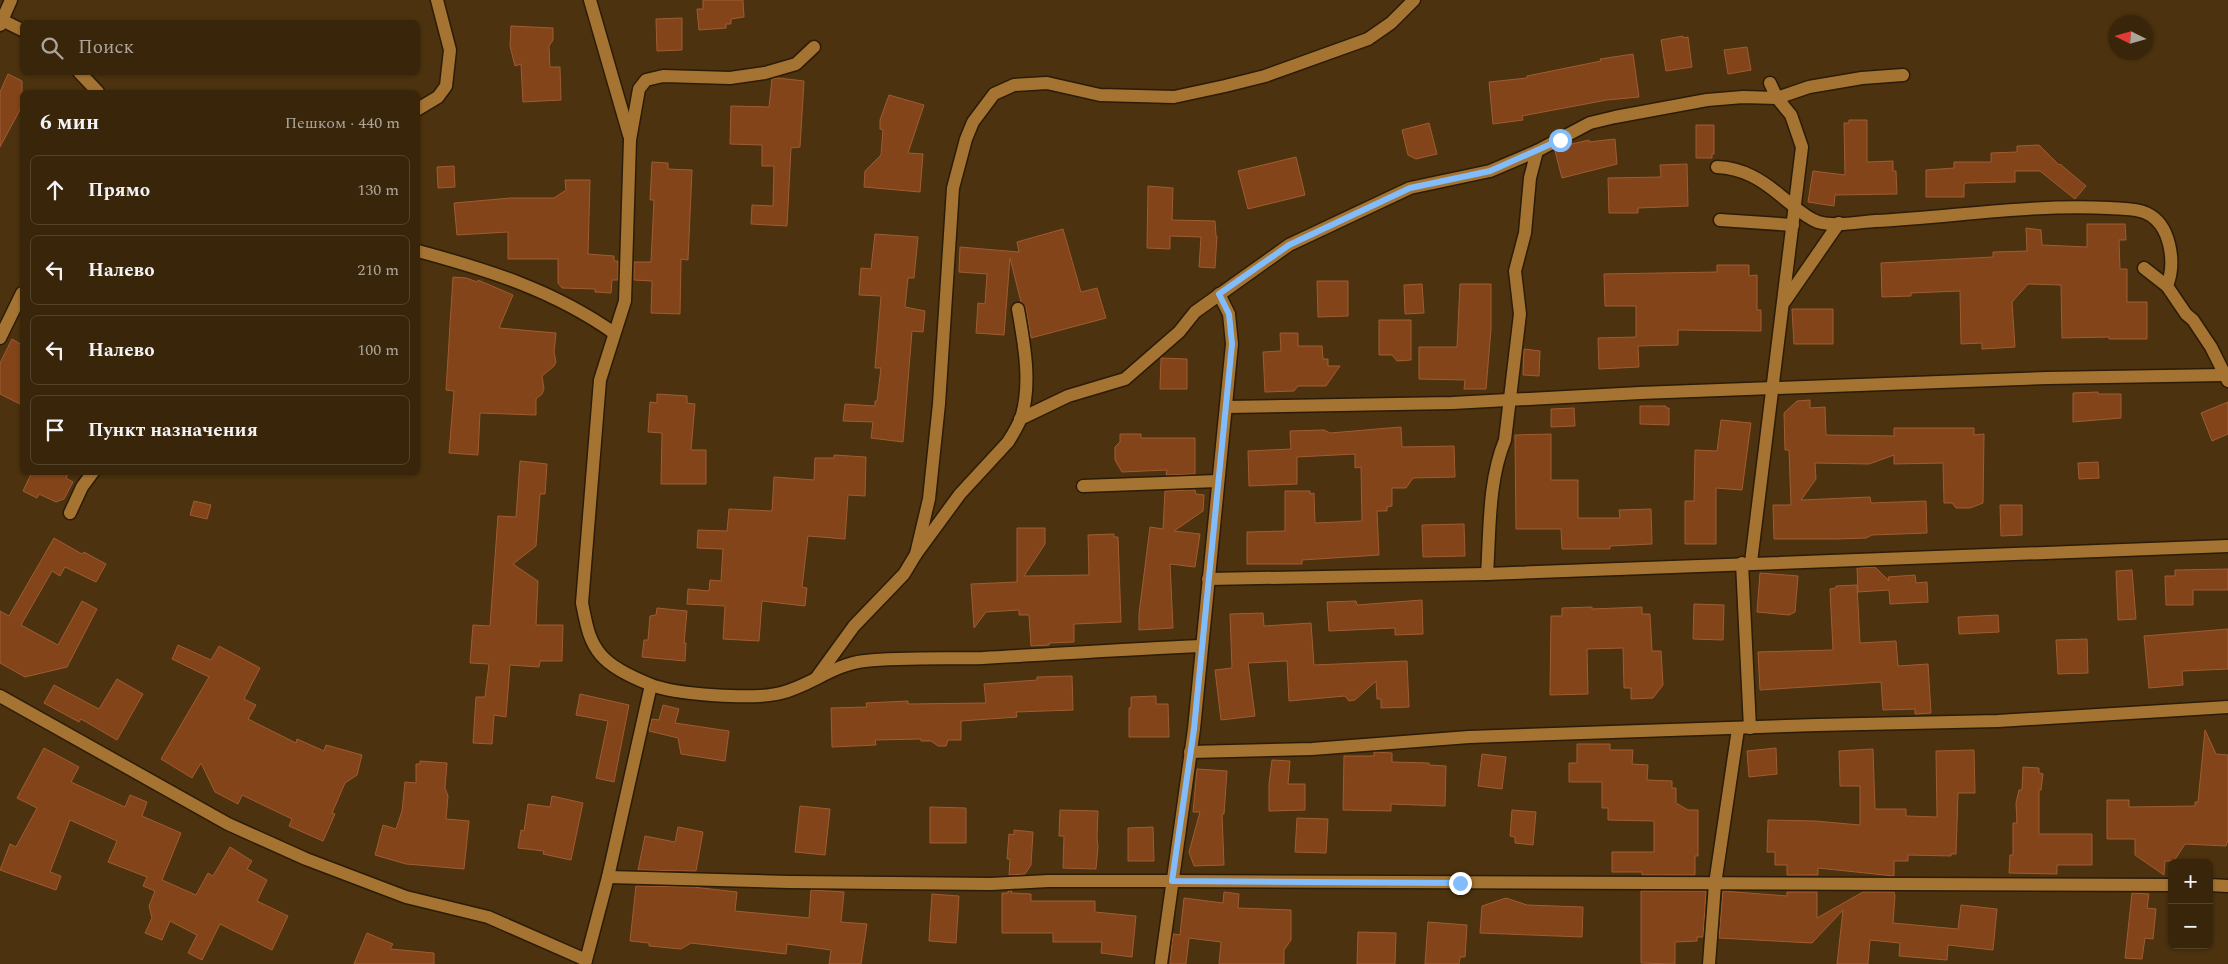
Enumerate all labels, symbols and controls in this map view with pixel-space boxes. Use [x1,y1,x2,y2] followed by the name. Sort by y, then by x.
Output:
[2108,15,2153,60] north arrow
[20,20,420,75] search box
[78,33,134,62] text: Поиск
[38,34,66,62] icon: search
[40,107,99,139] text: 6 мин
[285,111,400,135] text: Пешком · 440 m
[1549,129,1572,152] route start
[41,176,69,204] icon: ahead
[88,176,150,205] text: Прямо
[357,178,399,202] text: 130 m
[41,256,69,284] icon: left
[88,256,155,285] text: Налево
[357,258,399,282] text: 210 m
[41,336,69,364] icon: left
[88,336,155,365] text: Налево
[357,338,399,362] text: 100 m
[41,416,69,444] icon: arrive
[88,416,258,445] text: Пункт назначения
[2168,859,2213,949] map controls
[2168,859,2213,904] button: +
[1449,872,1472,895] route end
[2168,904,2213,949] button: −

